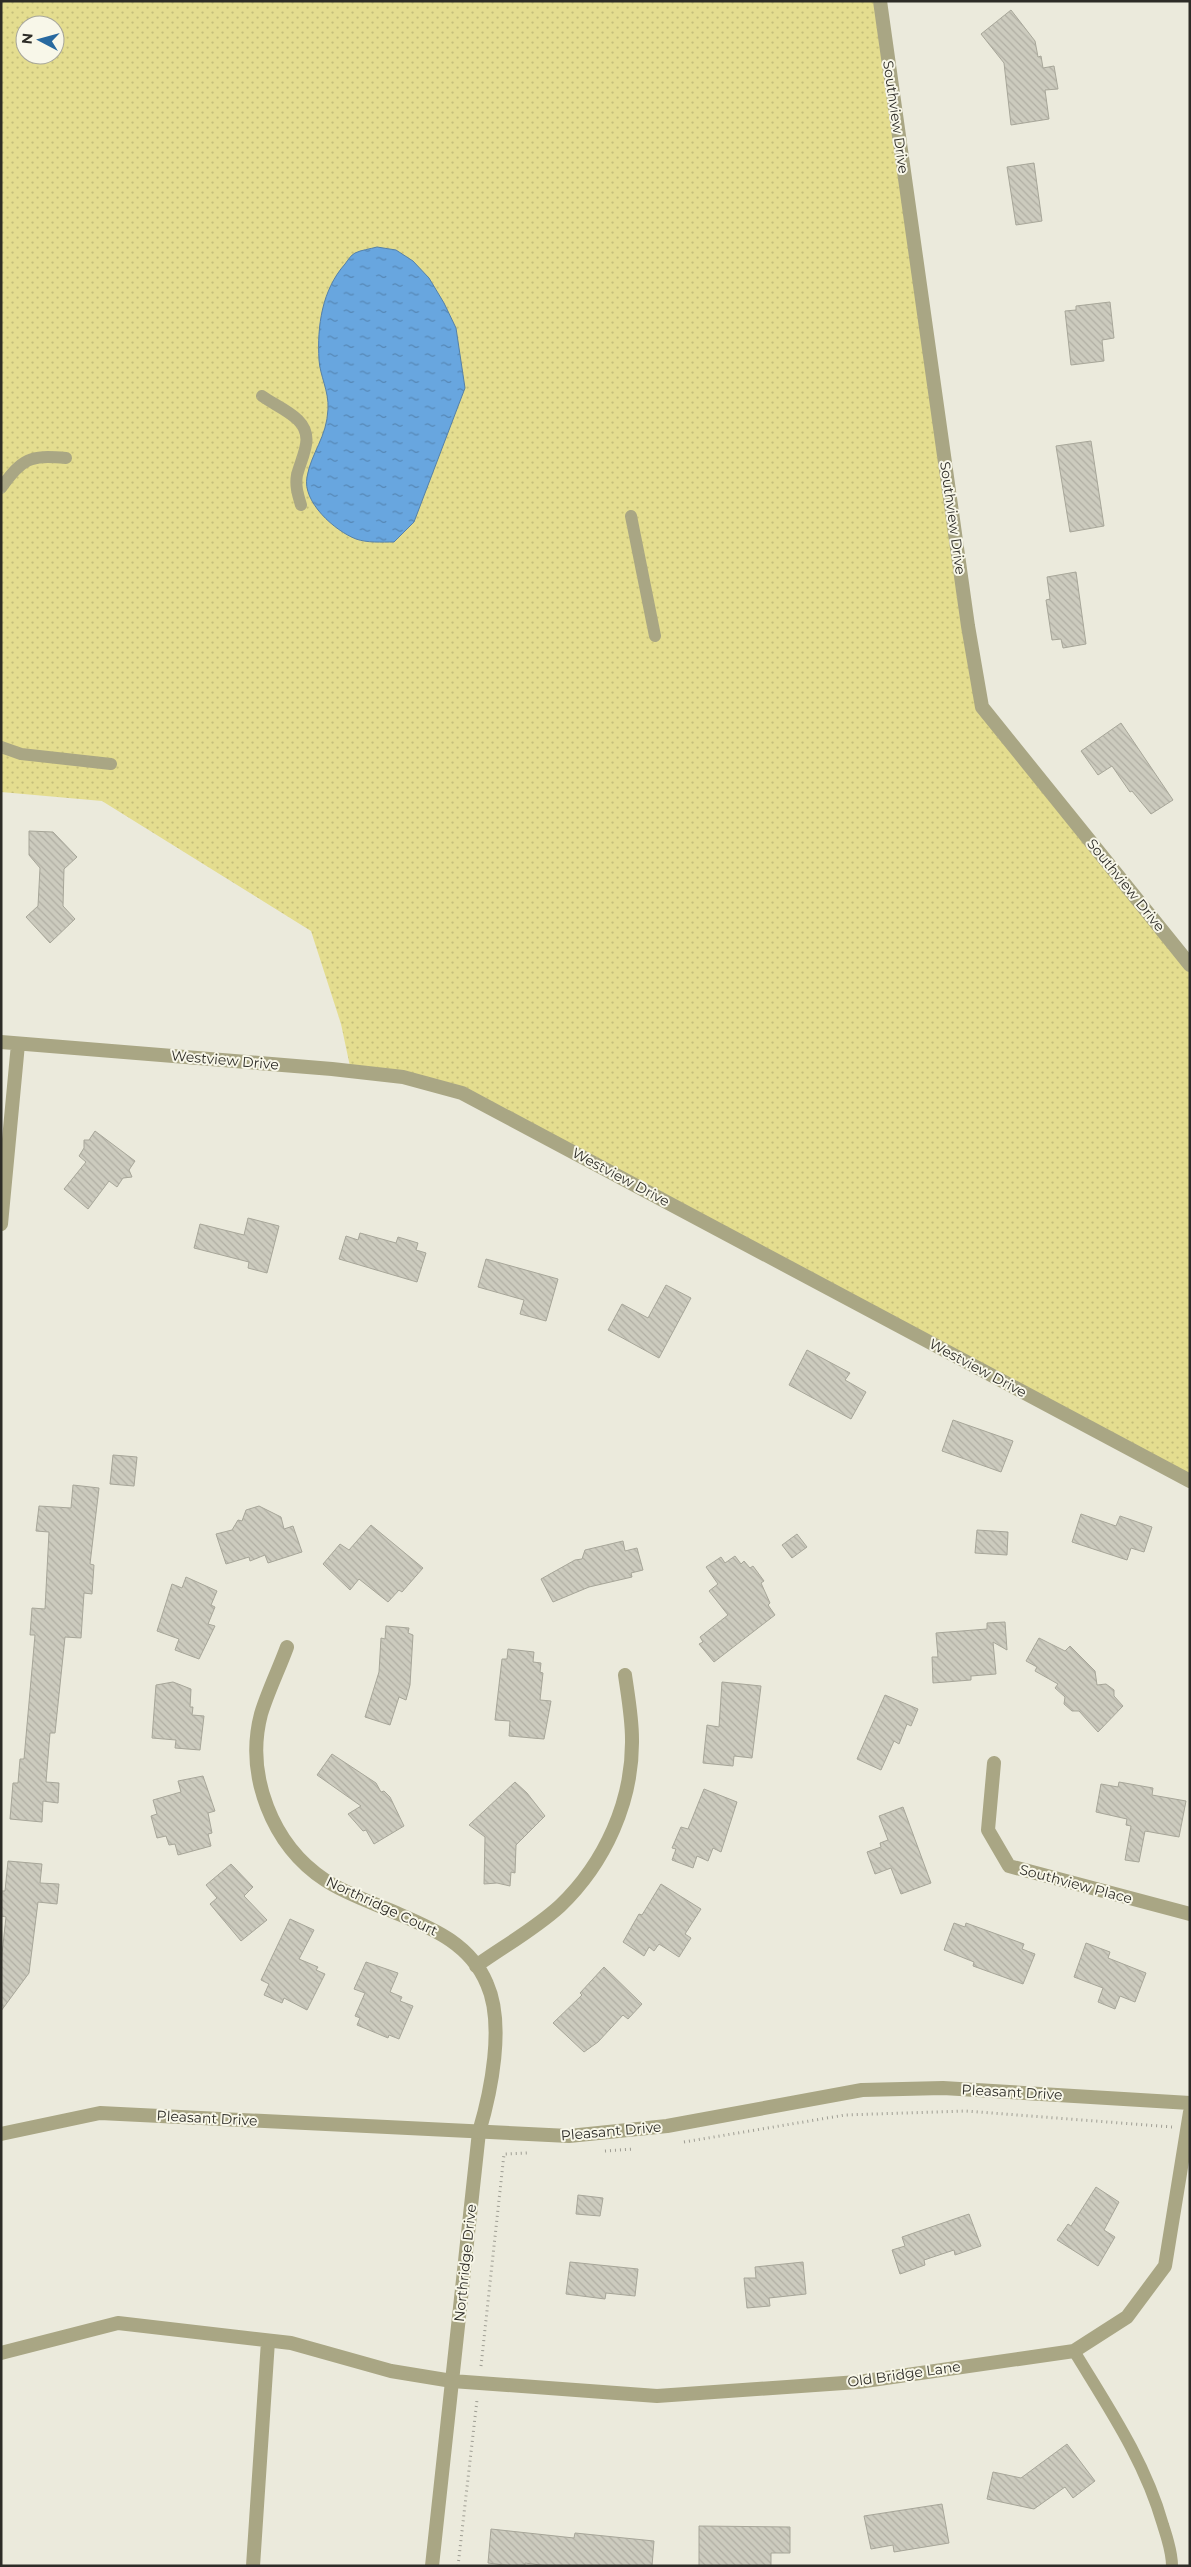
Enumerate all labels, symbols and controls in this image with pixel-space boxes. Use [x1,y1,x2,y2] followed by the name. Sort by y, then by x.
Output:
[15,15,65,65] north arrow
[18,32,37,45] text: N
[879,59,913,175] street label: Southview Drive
[936,460,970,576] street label: Southview Drive
[1083,835,1169,935] street label: Southview Drive
[170,1046,280,1074] street label: Westview Drive
[569,1144,673,1210] street label: Westview Drive
[926,1335,1030,1401] street label: Westview Drive
[1018,1860,1134,1908] street label: Southview Place
[323,1872,441,1940] street label: Northridge Court
[961,2080,1063,2104] street label: Pleasant Drive
[156,2106,258,2130] street label: Pleasant Drive
[560,2118,662,2144] street label: Pleasant Drive
[450,2203,480,2323] street label: Northridge Drive
[846,2357,962,2391] street label: Old Bridge Lane

